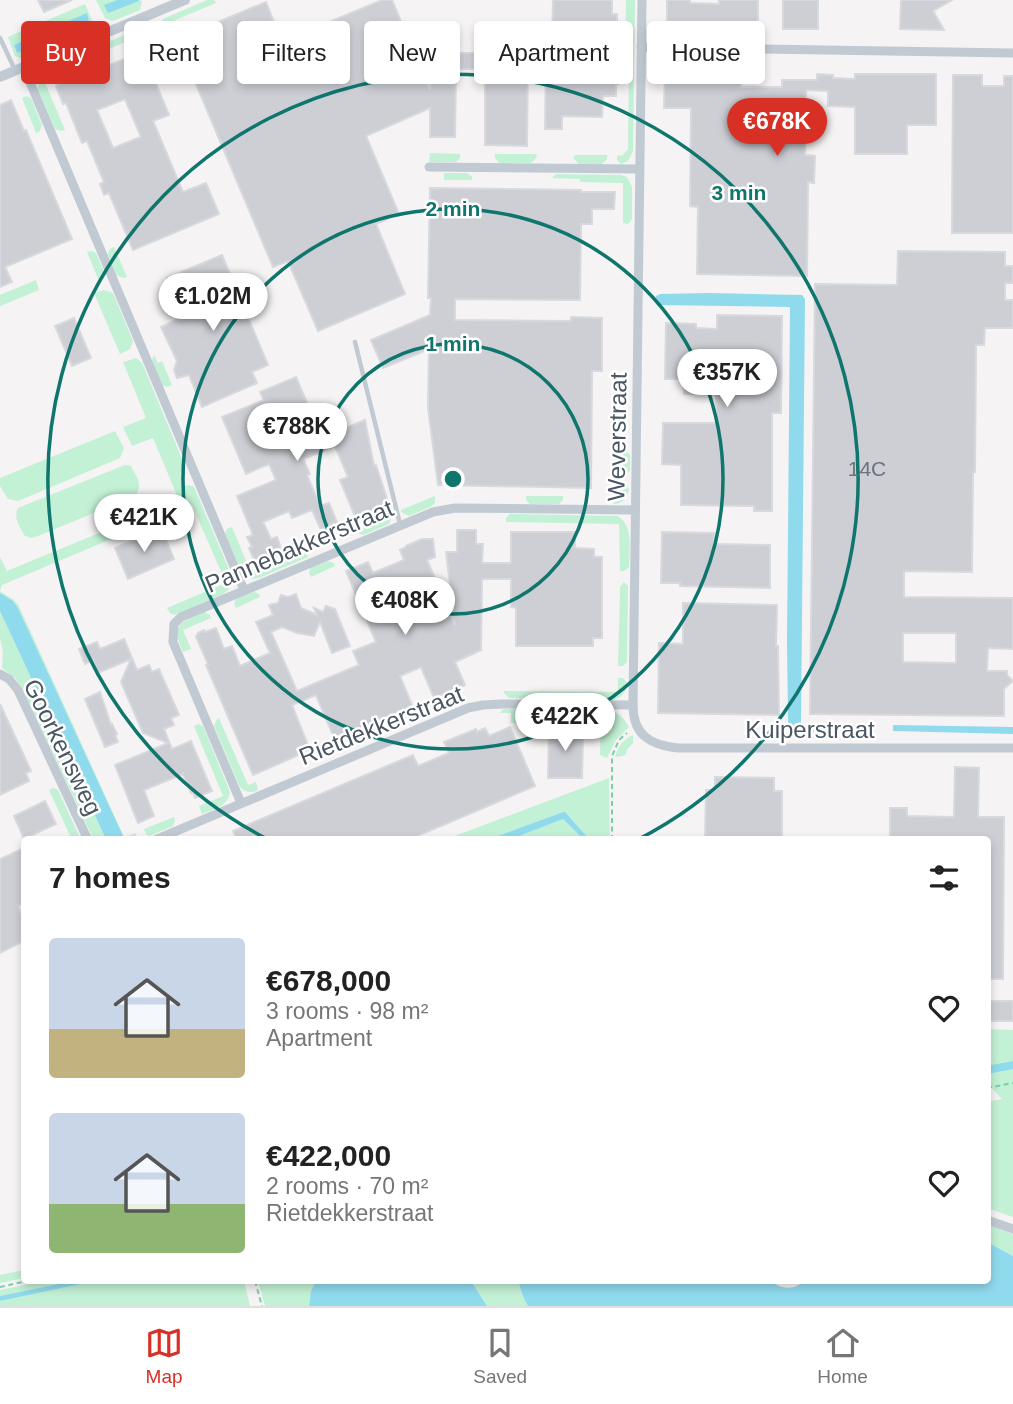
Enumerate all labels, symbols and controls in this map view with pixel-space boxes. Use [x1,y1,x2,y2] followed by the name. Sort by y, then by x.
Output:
[21,21,110,84] chip: Buy
[124,21,223,84] chip: Rent
[237,21,350,84] chip: Filters
[364,21,460,84] chip: New
[474,21,633,84] chip: Apartment
[647,21,765,84] chip: House
[728,99,826,158] pin: €678K
[743,108,811,134] text: €678K
[712,181,766,204] text: 3 min
[426,197,480,220] text: 2 min
[156,274,270,333] pin: €1.02M
[175,283,251,309] text: €1.02M
[426,332,480,355] text: 1 min
[678,350,776,409] pin: €357K
[693,359,761,385] text: €357K
[602,372,632,502] street label: Weverstraat
[248,404,346,463] pin: €788K
[263,413,331,439] text: €788K
[848,457,886,480] house number: 14C
[441,467,465,491] centre of rings
[95,494,193,554] pin: €421K
[201,494,397,598] street label: Pannebakkerstraat
[110,504,178,530] text: €421K
[356,578,454,637] pin: €408K
[371,587,439,613] text: €408K
[18,675,108,819] street label: Goorkensweg
[295,680,467,770] street label: Rietdekkerstraat
[516,694,614,753] pin: €422K
[531,703,599,729] text: €422K
[745,716,875,743] street label: Kuiperstraat
[925,859,963,897] icon: filters
[49,861,171,894] text: 7 homes
[266,964,391,997] text: €678,000
[105,966,189,1050] icon: home
[925,989,963,1027] icon: heart
[266,998,428,1024] text: 3 rooms · 98 m²
[266,1025,372,1051] text: Apartment
[266,1139,391,1172] text: €422,000
[105,1141,189,1225] icon: home
[925,1164,963,1202] icon: heart
[266,1173,428,1199] text: 2 rooms · 70 m²
[266,1200,433,1226] text: Rietdekkerstraat
[145,1324,183,1388] tab: Map
[473,1324,527,1388] tab: Saved
[817,1324,868,1388] tab: Home

